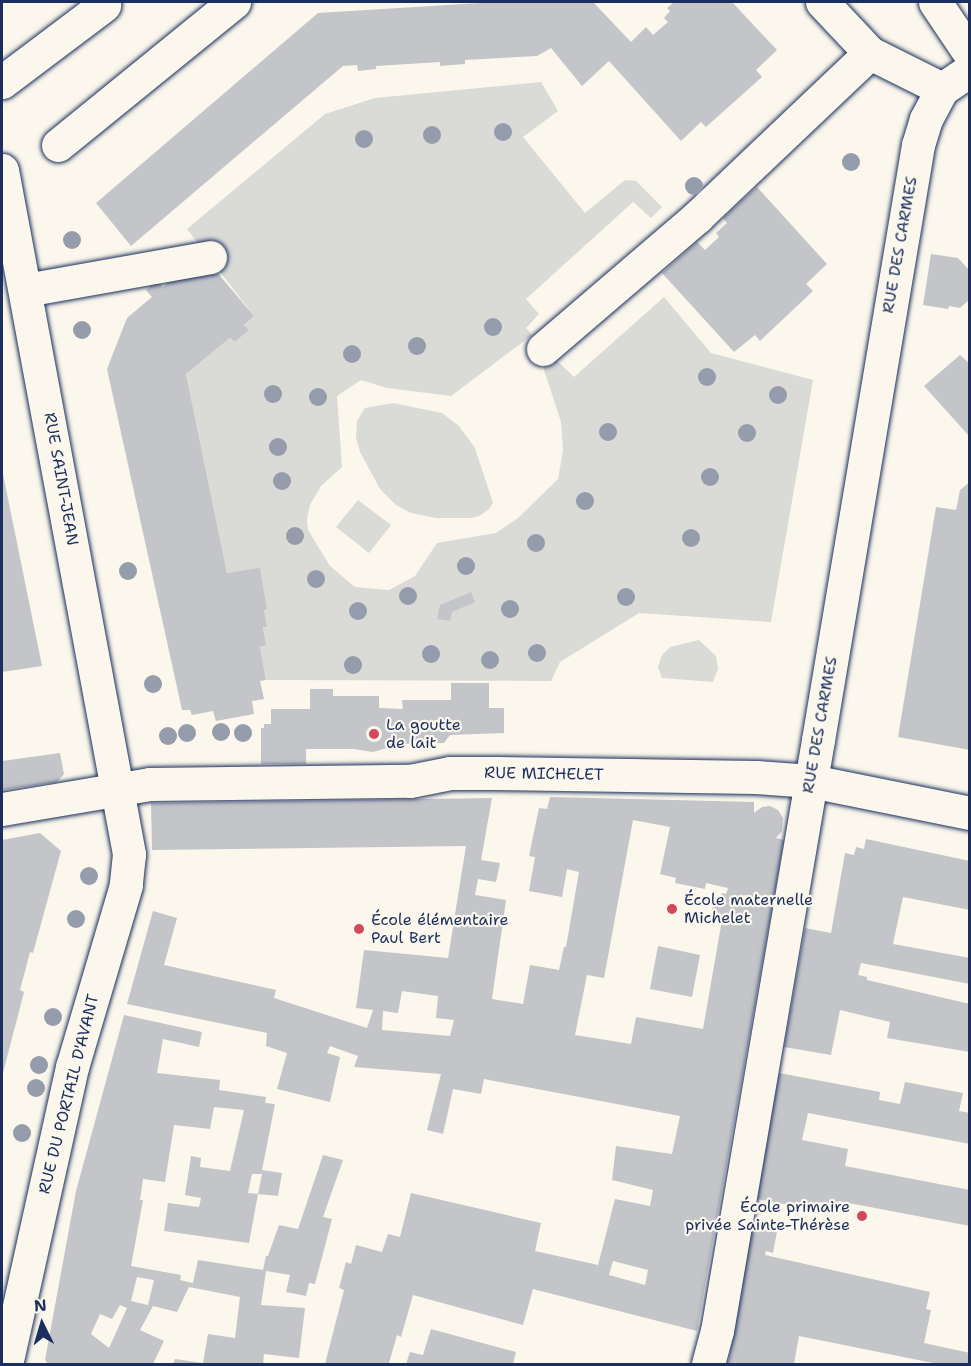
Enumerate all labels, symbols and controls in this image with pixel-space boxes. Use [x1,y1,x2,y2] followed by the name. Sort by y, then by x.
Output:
[879,175,921,315] street label: RUE DES CARMES
[40,411,82,547] street label: RUE SAINT-JEAN
[799,655,841,795] street label: RUE DES CARMES
[386,715,461,753] place label: La goutte de lait
[367,727,381,741] marker: La goutte de lait
[484,763,604,785] street label: RUE MICHELET
[684,890,813,928] place label: École maternelle Michelet
[665,902,679,916] marker: École maternelle Michelet
[371,910,508,948] place label: École élémentaire Paul Bert
[352,922,366,936] marker: École élémentaire Paul Bert
[35,992,103,1196] street label: RUE DU PORTAIL D'AVANT
[685,1197,850,1235] place label: École primaire privée Sainte-Thérèse
[855,1209,869,1223] marker: École primaire privée Sainte-Thérèse
[12,1294,72,1354] north arrow
[33,1295,48,1317] text: N

